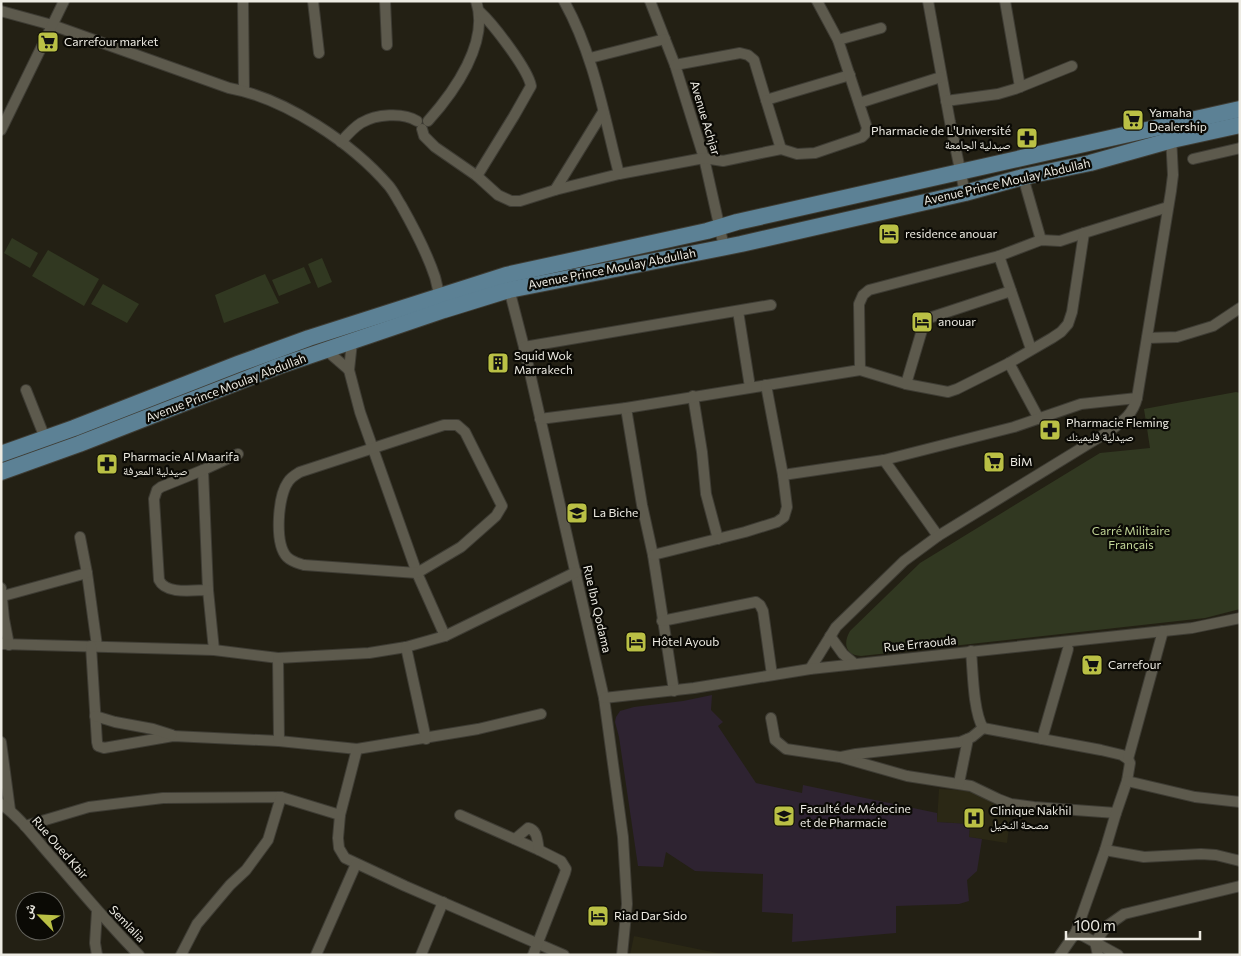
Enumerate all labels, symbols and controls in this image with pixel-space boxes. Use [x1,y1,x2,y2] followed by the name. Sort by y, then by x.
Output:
[36,30,60,54] supermarket icon: Carrefour market
[64,34,159,48] place label: Carrefour market
[688,79,724,157] street label: Avenue Achjar
[1149,105,1207,133] place label: Yamaha Dealership
[1121,108,1145,132] supermarket icon: Yamaha Dealership
[871,123,1011,152] place label: Pharmacie de L'Université صيدلية الجامعة
[1015,126,1039,150] pharmacy icon: Pharmacie de L'Université صيدلية الجامعة
[922,155,1091,207] street label: Avenue Prince Moulay Abdullah
[877,222,901,246] hotel icon: residence anouar
[905,226,997,240] place label: residence anouar
[527,245,697,291] street label: Avenue Prince Moulay Abdullah
[910,310,934,334] hotel icon: anouar
[938,314,976,328] place label: anouar
[514,348,573,376] place label: Squid Wok Marrakech
[144,350,308,424] street label: Avenue Prince Moulay Abdullah
[486,351,510,375] building icon: Squid Wok Marrakech
[1066,415,1170,444] place label: Pharmacie Fleming صيدلية فليمينك
[1038,418,1062,442] pharmacy icon: Pharmacie Fleming صيدلية فليمينك
[123,449,239,478] place label: Pharmacie Al Maarifa صيدلية المعرفة
[982,450,1006,474] supermarket icon: BİM
[95,452,119,476] pharmacy icon: Pharmacie Al Maarifa صيدلية المعرفة
[1010,454,1033,468] place label: BİM
[565,501,589,525] school or university icon: La Biche
[593,505,638,519] place label: La Biche
[1092,523,1170,551] park label: Carré Militaire Français
[581,563,615,654] street label: Rue Ibn Qodama
[624,630,648,654] hotel icon: Hôtel Ayoub
[883,632,957,654] street label: Rue Erraouda
[652,634,719,648] place label: Hôtel Ayoub
[1080,653,1104,677] supermarket icon: Carrefour
[1108,657,1161,671] place label: Carrefour
[800,801,911,829] place label: Faculté de Médecine et de Pharmacie
[990,803,1072,832] place label: Clinique Nakhil مصحة النخيل
[772,804,796,828] school or university icon: Faculté de Médecine et de Pharmacie
[962,806,986,830] hospital icon: Clinique Nakhil مصحة النخيل
[30,813,92,882] street label: Rue Oued Kbir
[15,891,65,941] north arrow
[17,900,39,921] text: ش
[107,902,149,945] street label: Semlalia
[586,904,610,928] hotel icon: Riad Dar Sido
[614,908,687,922] place label: Riad Dar Sido
[1066,908,1200,940] scale bar
[1074,916,1116,934] text: 100 m

